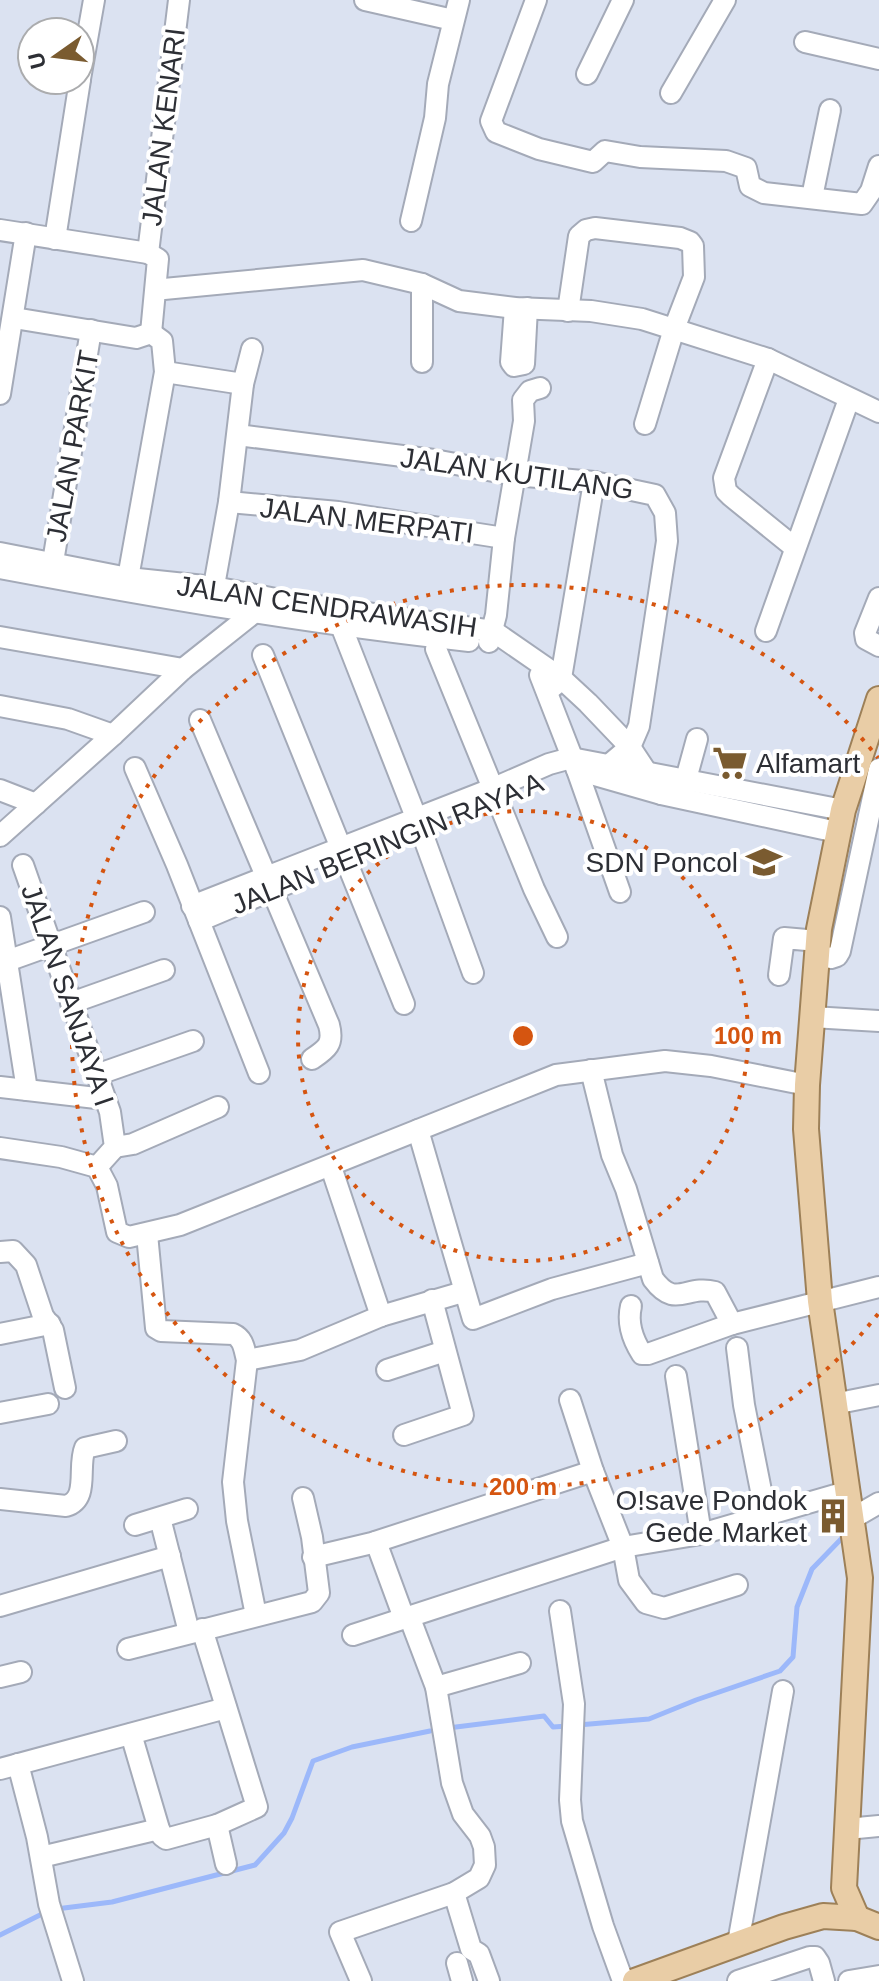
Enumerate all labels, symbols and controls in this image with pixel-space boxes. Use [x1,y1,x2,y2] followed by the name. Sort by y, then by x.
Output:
[16,16,96,96] north arrow
[136,26,191,228] street label: JALAN KENARI
[23,50,51,71] text: U
[40,348,105,544] street label: JALAN PARKIT
[398,442,635,505] street label: JALAN KUTILANG
[258,492,476,549] street label: JALAN MERPATI
[175,570,479,643] street label: JALAN CENDRAWASIH
[711,744,749,782] supermarket icon: Alfamart
[756,748,860,779] place label: Alfamart
[227,767,548,920] street label: JALAN BERINGIN RAYA A
[745,843,783,881] school or university icon: SDN Poncol
[585,847,738,878] place label: SDN Poncol
[15,880,120,1110] street label: JALAN SANJAYA I
[509,1022,537,1050] centre of rings
[714,1022,782,1049] text: 100 m
[489,1473,557,1500] text: 200 m
[616,1485,808,1548] place label: O!save Pondok Gede Market
[814,1497,852,1535] building icon: O!save Pondok Gede Market

